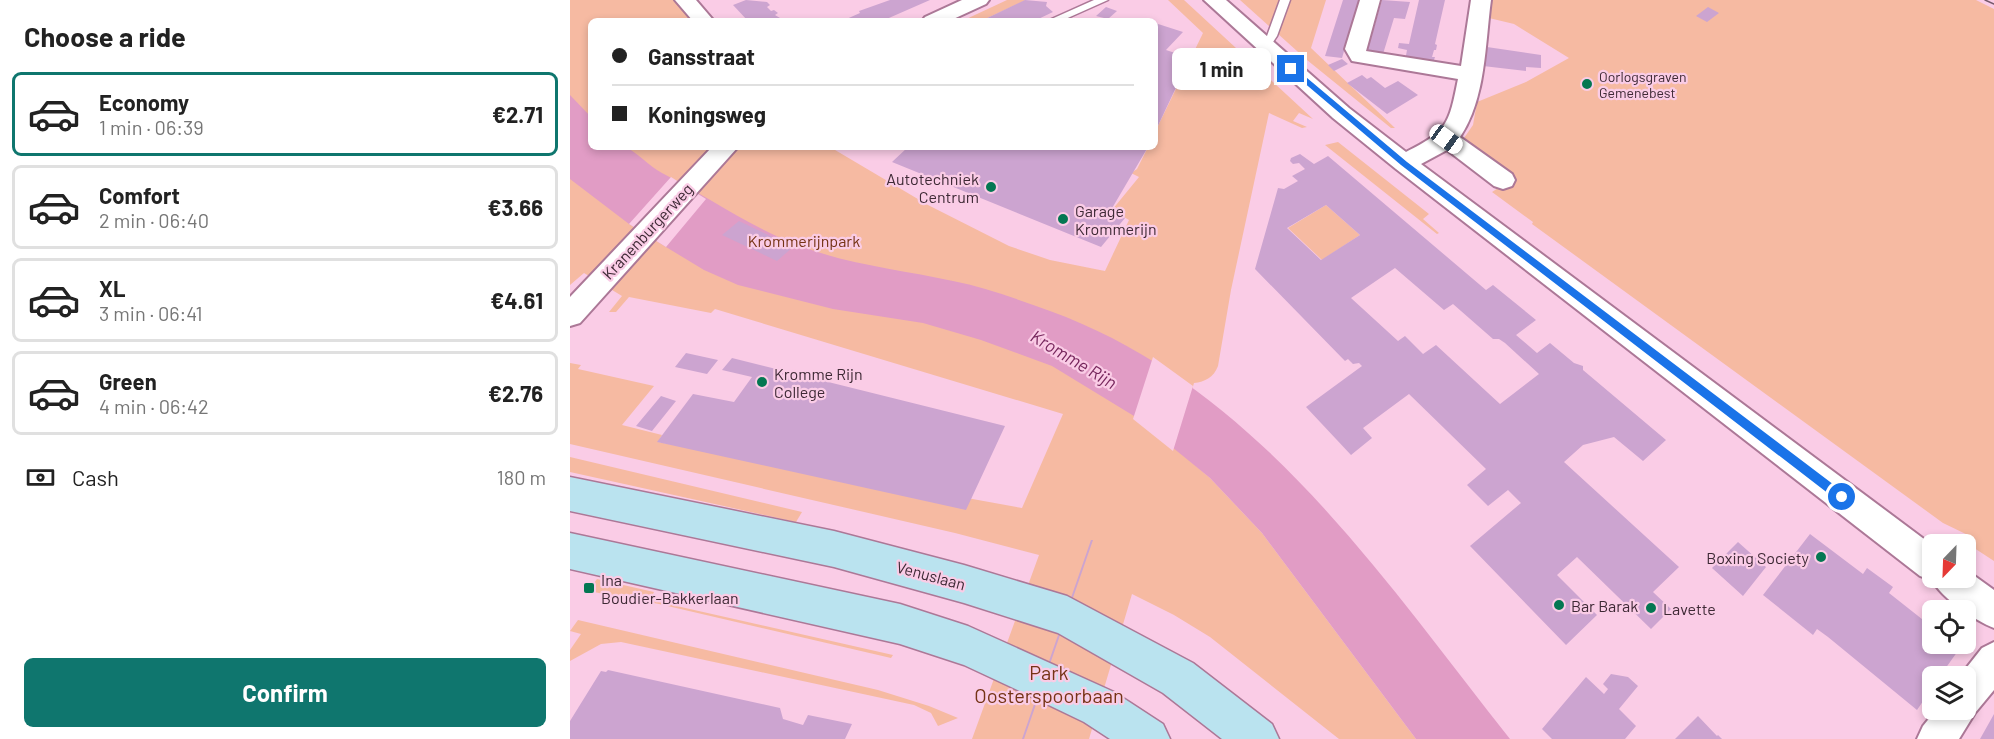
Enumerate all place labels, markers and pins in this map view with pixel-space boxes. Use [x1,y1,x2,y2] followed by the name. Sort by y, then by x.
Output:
[1599,68,1686,101] place label: Oorlogsgraven Gemenebest
[1580,77,1594,91] marker: Oorlogsgraven Gemenebest
[886,169,979,206] place label: Autotechniek Centrum
[984,180,998,194] marker: Autotechniek Centrum
[1075,201,1157,238] place label: Garage Krommerijn
[1056,212,1070,226] marker: Garage Krommerijn
[774,364,863,401] place label: Kromme Rijn College
[755,375,769,389] marker: Kromme Rijn College
[1706,548,1810,567] place label: Boxing Society
[1814,550,1828,564] marker: Boxing Society
[601,570,739,607] place label: Ina Boudier-Bakkerlaan
[582,581,596,595] marker: Ina Boudier-Bakkerlaan
[1571,596,1638,615] place label: Bar Barak
[1552,598,1566,612] marker: Bar Barak
[1663,599,1716,618] place label: Lavette
[1644,601,1658,615] marker: Lavette

